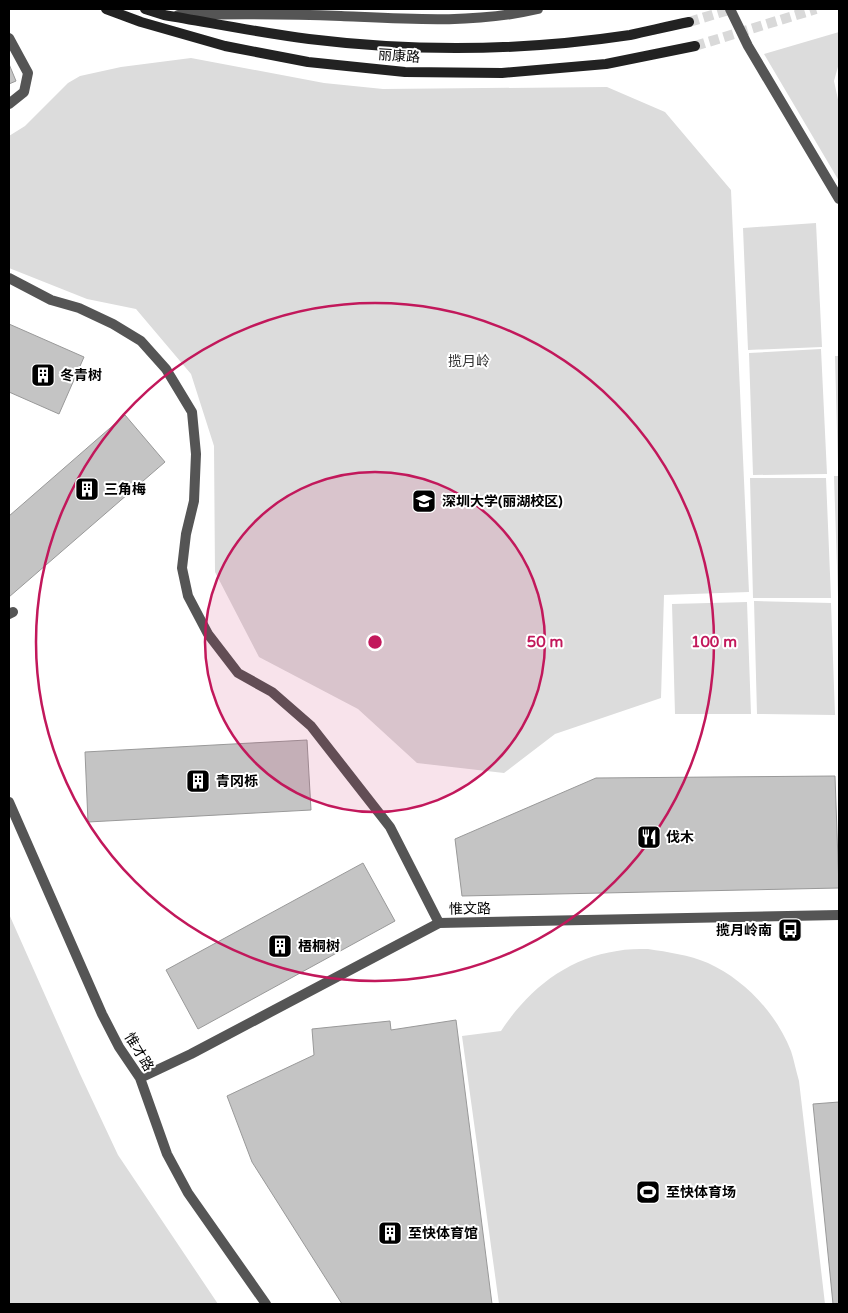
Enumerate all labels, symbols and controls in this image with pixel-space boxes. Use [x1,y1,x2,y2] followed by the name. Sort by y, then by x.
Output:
[377,46,421,66] street label: 丽康路
[448,353,490,370] park label: 揽月岭
[30,362,56,388] building icon: 冬青树
[60,367,102,384] place label: 冬青树
[74,476,100,502] building icon: 三角梅
[104,481,146,498] place label: 三角梅
[411,488,437,514] school or university icon: 深圳大学(丽湖校区)
[442,493,563,510] place label: 深圳大学(丽湖校区)
[366,633,384,651] centre of rings
[527,633,563,651] text: 50 m
[691,633,737,651] text: 100 m
[185,768,211,794] building icon: 青冈栎
[216,773,258,790] place label: 青冈栎
[636,824,662,850] restaurant icon: 伐木
[666,829,694,846] place label: 伐木
[449,900,491,918] street label: 惟文路
[777,917,803,943] bus stop icon: 揽月岭南
[716,922,772,939] place label: 揽月岭南
[267,933,293,959] building icon: 梧桐树
[298,938,340,955] place label: 梧桐树
[121,1030,157,1074] street label: 惟才路
[635,1179,661,1205] sports icon: 至快体育场
[666,1184,736,1201] place label: 至快体育场
[377,1220,403,1246] building icon: 至快体育馆
[408,1225,478,1242] place label: 至快体育馆

